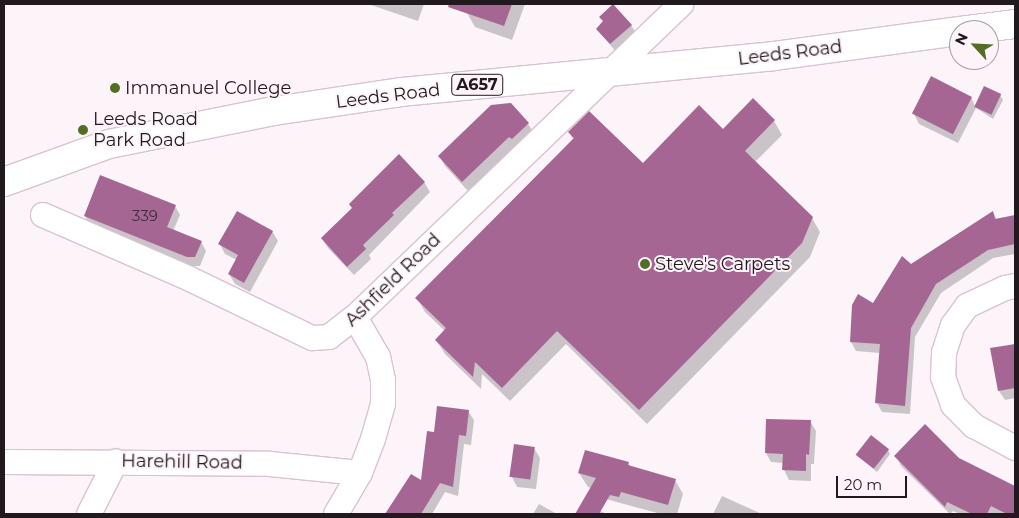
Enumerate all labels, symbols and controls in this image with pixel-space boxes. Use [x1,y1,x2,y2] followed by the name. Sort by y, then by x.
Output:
[949,20,999,70] north arrow
[951,30,972,48] text: N
[737,36,843,70] street label: Leeds Road
[451,72,503,98] road number: A657
[125,77,291,99] place label: Immanuel College
[335,79,441,113] street label: Leeds Road
[109,82,121,94] marker: Immanuel College
[93,109,198,152] place label: Leeds Road Park Road
[77,124,89,136] marker: Leeds Road Park Road
[132,207,158,225] house number: 339
[341,229,445,331] street label: Ashfield Road
[655,253,790,275] place label: Steve's Carpets
[639,258,651,270] marker: Steve's Carpets
[121,450,243,474] street label: Harehill Road
[839,466,910,498] scale bar
[844,475,882,494] text: 20 m

